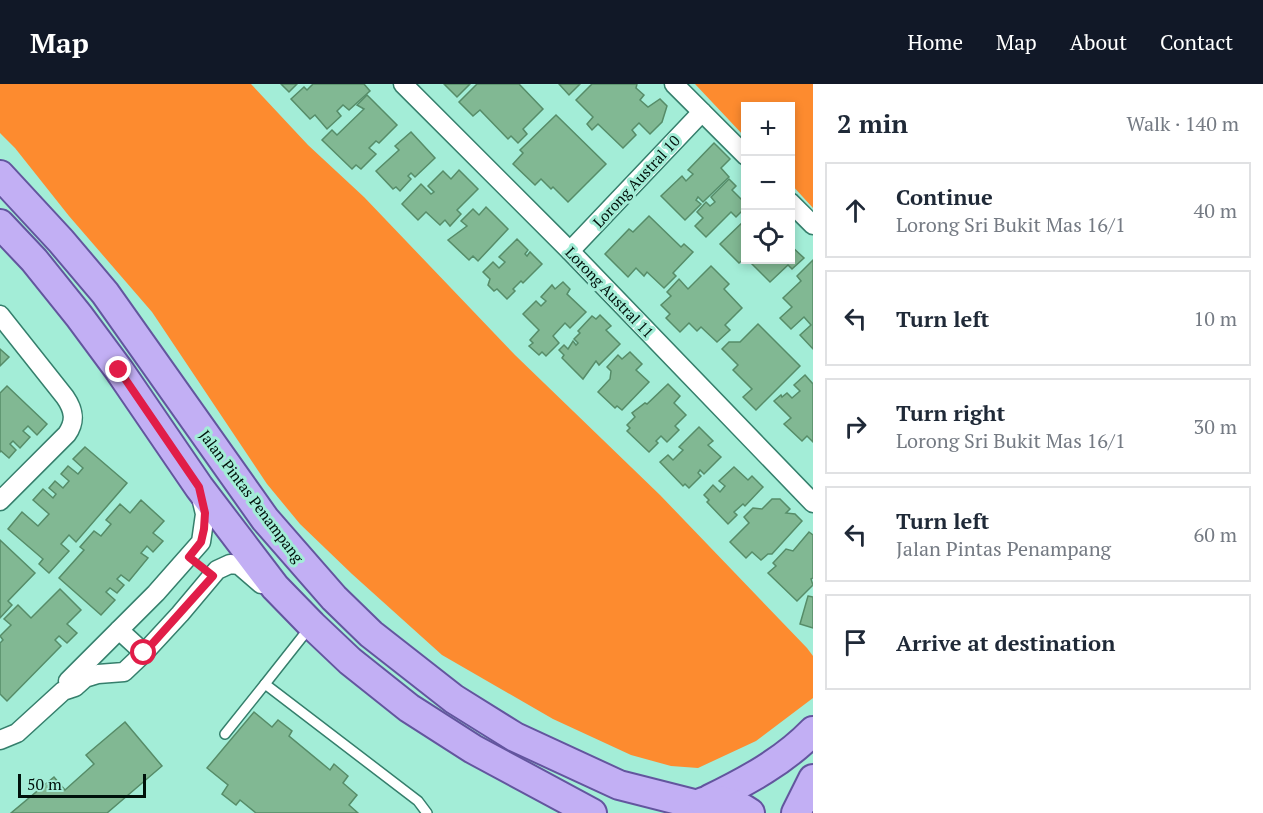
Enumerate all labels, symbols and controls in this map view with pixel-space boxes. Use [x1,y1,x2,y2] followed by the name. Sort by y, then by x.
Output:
[30,24,89,61] text: Map
[907,28,963,56] text: Home
[996,28,1037,56] text: Map
[1070,28,1127,56] text: About
[1160,28,1233,56] text: Contact
[741,102,795,264] map controls
[741,102,795,156] button: +
[837,106,908,140] text: 2 min
[1127,110,1239,137] text: Walk · 140 m
[588,131,684,231] street label: Lorong Austral 10
[741,156,795,210] button: −
[896,182,993,211] text: Continue
[839,194,872,227] icon: ahead
[1194,197,1237,224] text: 40 m
[741,210,795,264] button: locate
[896,211,1126,238] text: Lorong Sri Bukit Mas 16/1
[561,242,659,342] street label: Lorong Austral 11
[839,302,872,335] icon: left
[896,304,989,333] text: Turn left
[1194,305,1237,332] text: 10 m
[105,356,131,382] route end
[896,398,1005,427] text: Turn right
[839,410,872,443] icon: right
[1194,413,1237,440] text: 30 m
[195,426,309,567] street label: Jalan Pintas Penampang
[896,427,1126,454] text: Lorong Sri Bukit Mas 16/1
[896,506,989,535] text: Turn left
[839,518,872,551] icon: left
[1194,521,1237,548] text: 60 m
[896,535,1111,562] text: Jalan Pintas Penampang
[839,626,872,659] icon: arrive
[896,628,1115,657] text: Arrive at destination
[130,639,156,665] route start
[18,771,146,798] scale bar
[27,773,62,795] text: 50 m

